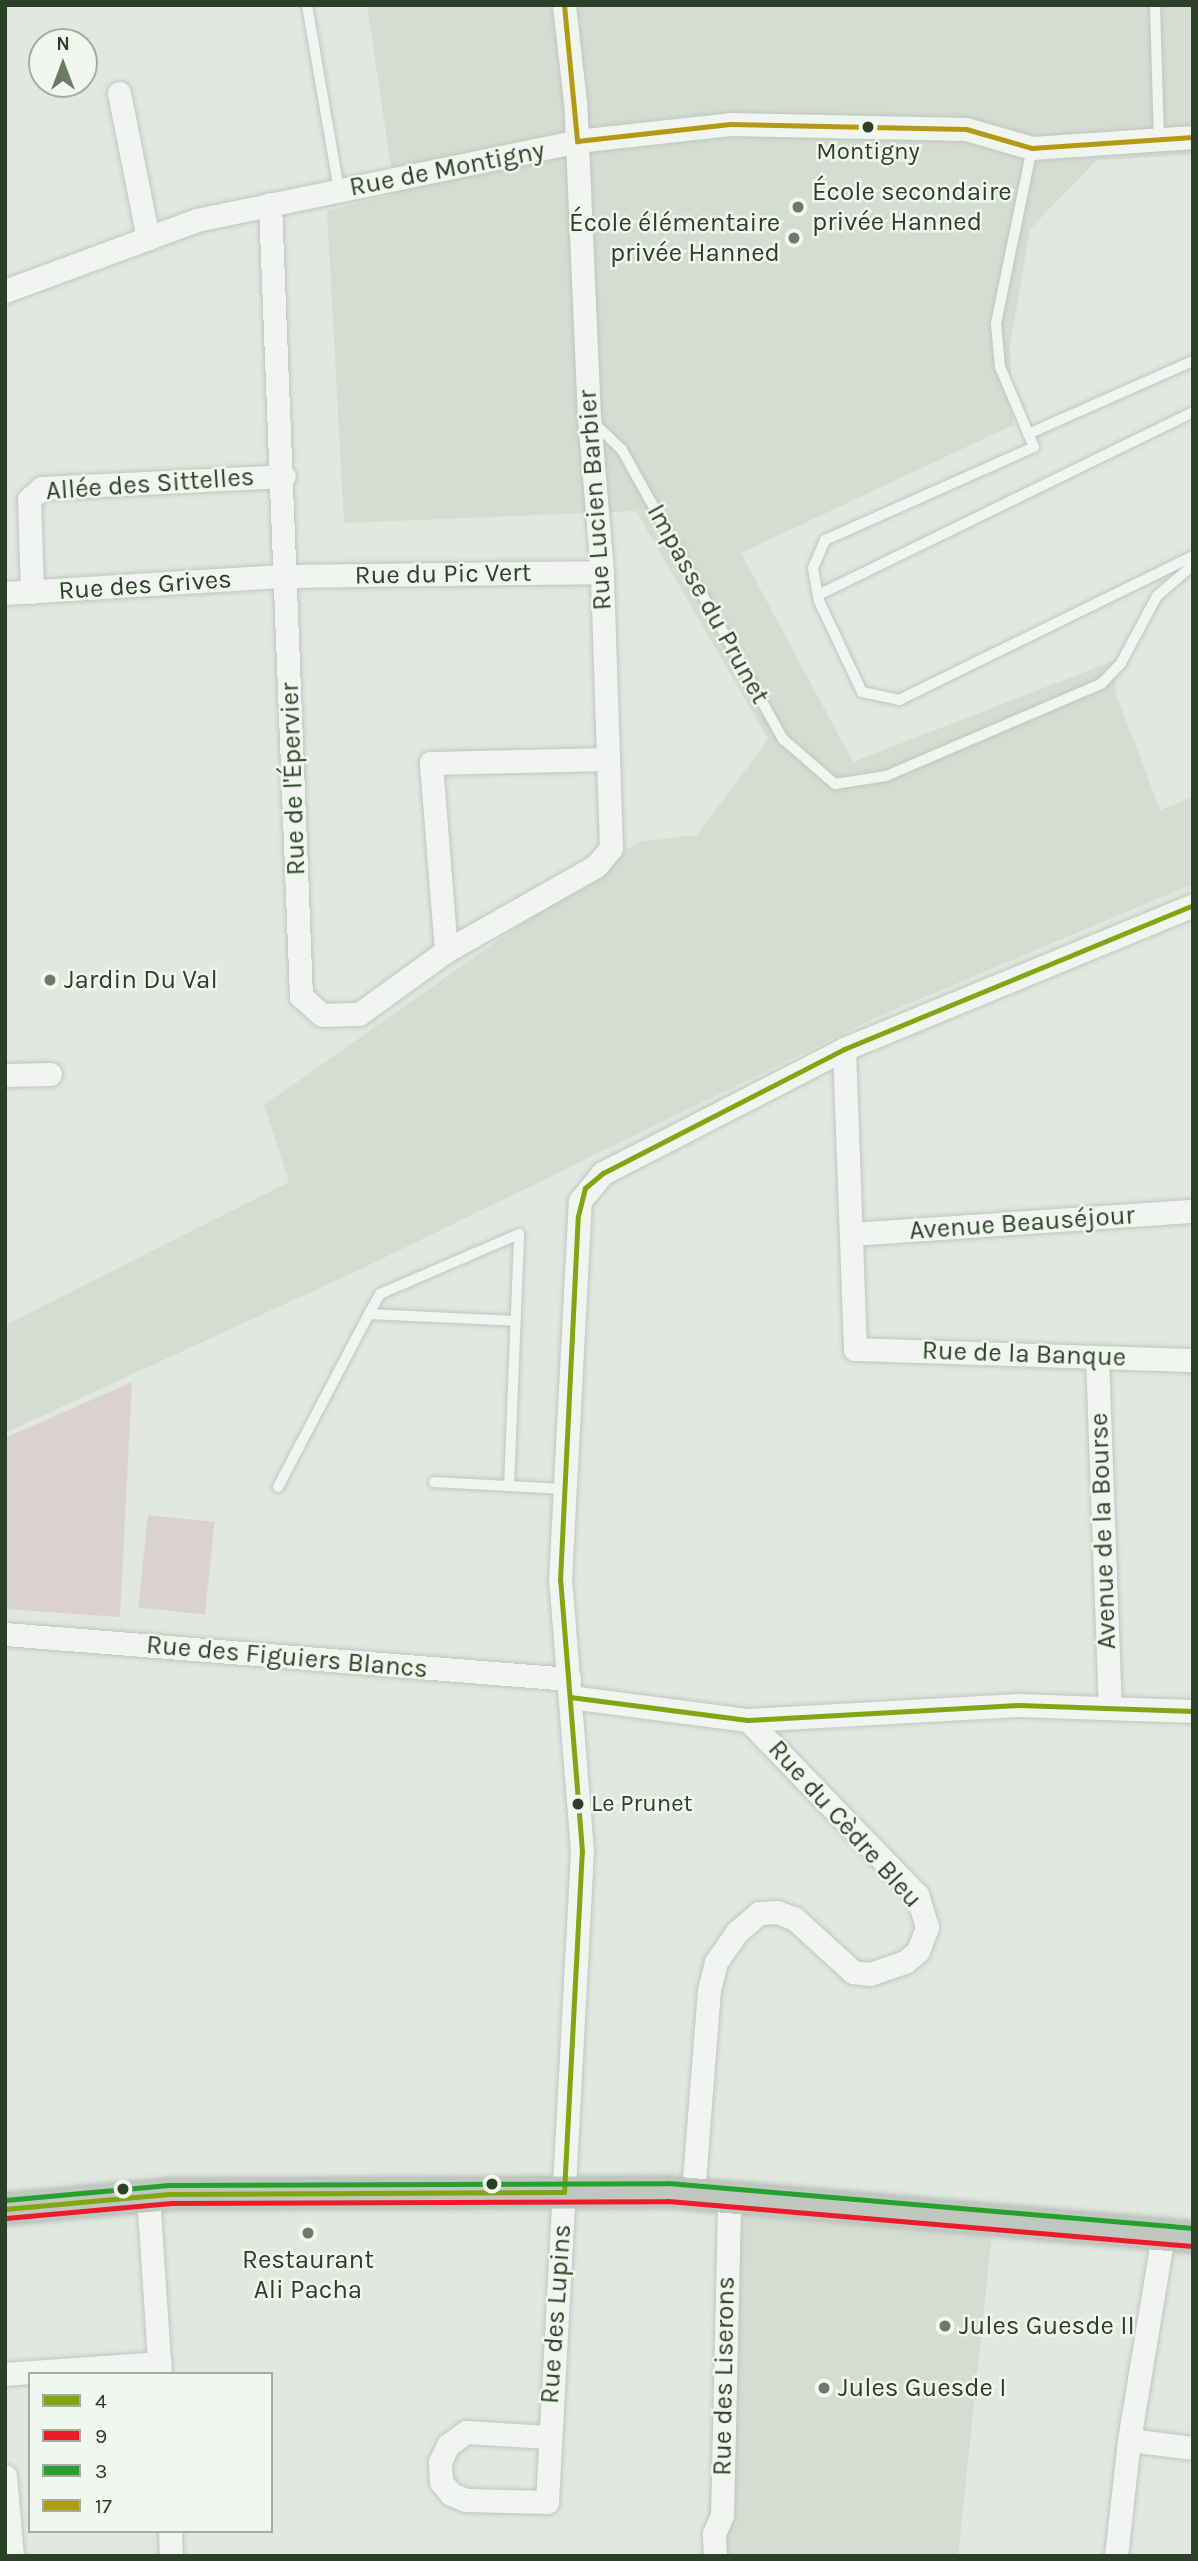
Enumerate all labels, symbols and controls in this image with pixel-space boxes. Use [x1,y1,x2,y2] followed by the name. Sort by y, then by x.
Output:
[28,28,98,98] north arrow
[56,33,70,55] text: N
[861,120,875,134] marker: Montigny
[347,135,547,203] street label: Rue de Montigny
[816,138,920,166] place label: Montigny
[812,176,1012,238] place label: École secondaire privée Hanned
[790,199,806,215] marker: École secondaire privée Hanned
[569,207,780,268] place label: École élémentaire privée Hanned
[786,230,802,246] marker: École élémentaire privée Hanned
[572,389,618,611] street label: Rue Lucien Barbier
[45,461,255,507] street label: Allée des Sittelles
[640,499,776,709] street label: Impasse du Prunet
[354,557,532,591] street label: Rue du Pic Vert
[57,563,233,607] street label: Rue des Grives
[274,682,312,876] street label: Rue de l'Épervier
[64,964,218,996] place label: Jardin Du Val
[42,972,58,988] marker: Jardin Du Val
[908,1200,1136,1246] street label: Avenue Beauséjour
[921,1335,1127,1373] street label: Rue de la Banque
[1083,1412,1123,1650] street label: Avenue de la Bourse
[145,1629,429,1685] street label: Rue des Figuiers Blancs
[762,1734,928,1914] street label: Rue du Cèdre Bleu
[591,1790,693,1818] place label: Le Prunet
[571,1797,585,1811] marker: Le Prunet
[485,2177,499,2191] unlabelled marker
[116,2182,130,2196] unlabelled marker
[534,2223,578,2405] street label: Rue des Lupins
[300,2225,316,2241] marker: Restaurant Ali Pacha
[242,2244,374,2306] place label: Restaurant Ali Pacha
[707,2276,741,2476] street label: Rue des Liserons
[959,2310,1135,2342] place label: Jules Guesde II
[937,2318,953,2334] marker: Jules Guesde II
[28,2372,273,2533] legend
[838,2372,1006,2404] place label: Jules Guesde I
[816,2380,832,2396] marker: Jules Guesde I
[95,2389,107,2413] text: 4
[95,2424,107,2448] text: 9
[95,2459,107,2483] text: 3
[95,2494,112,2518] text: 17

